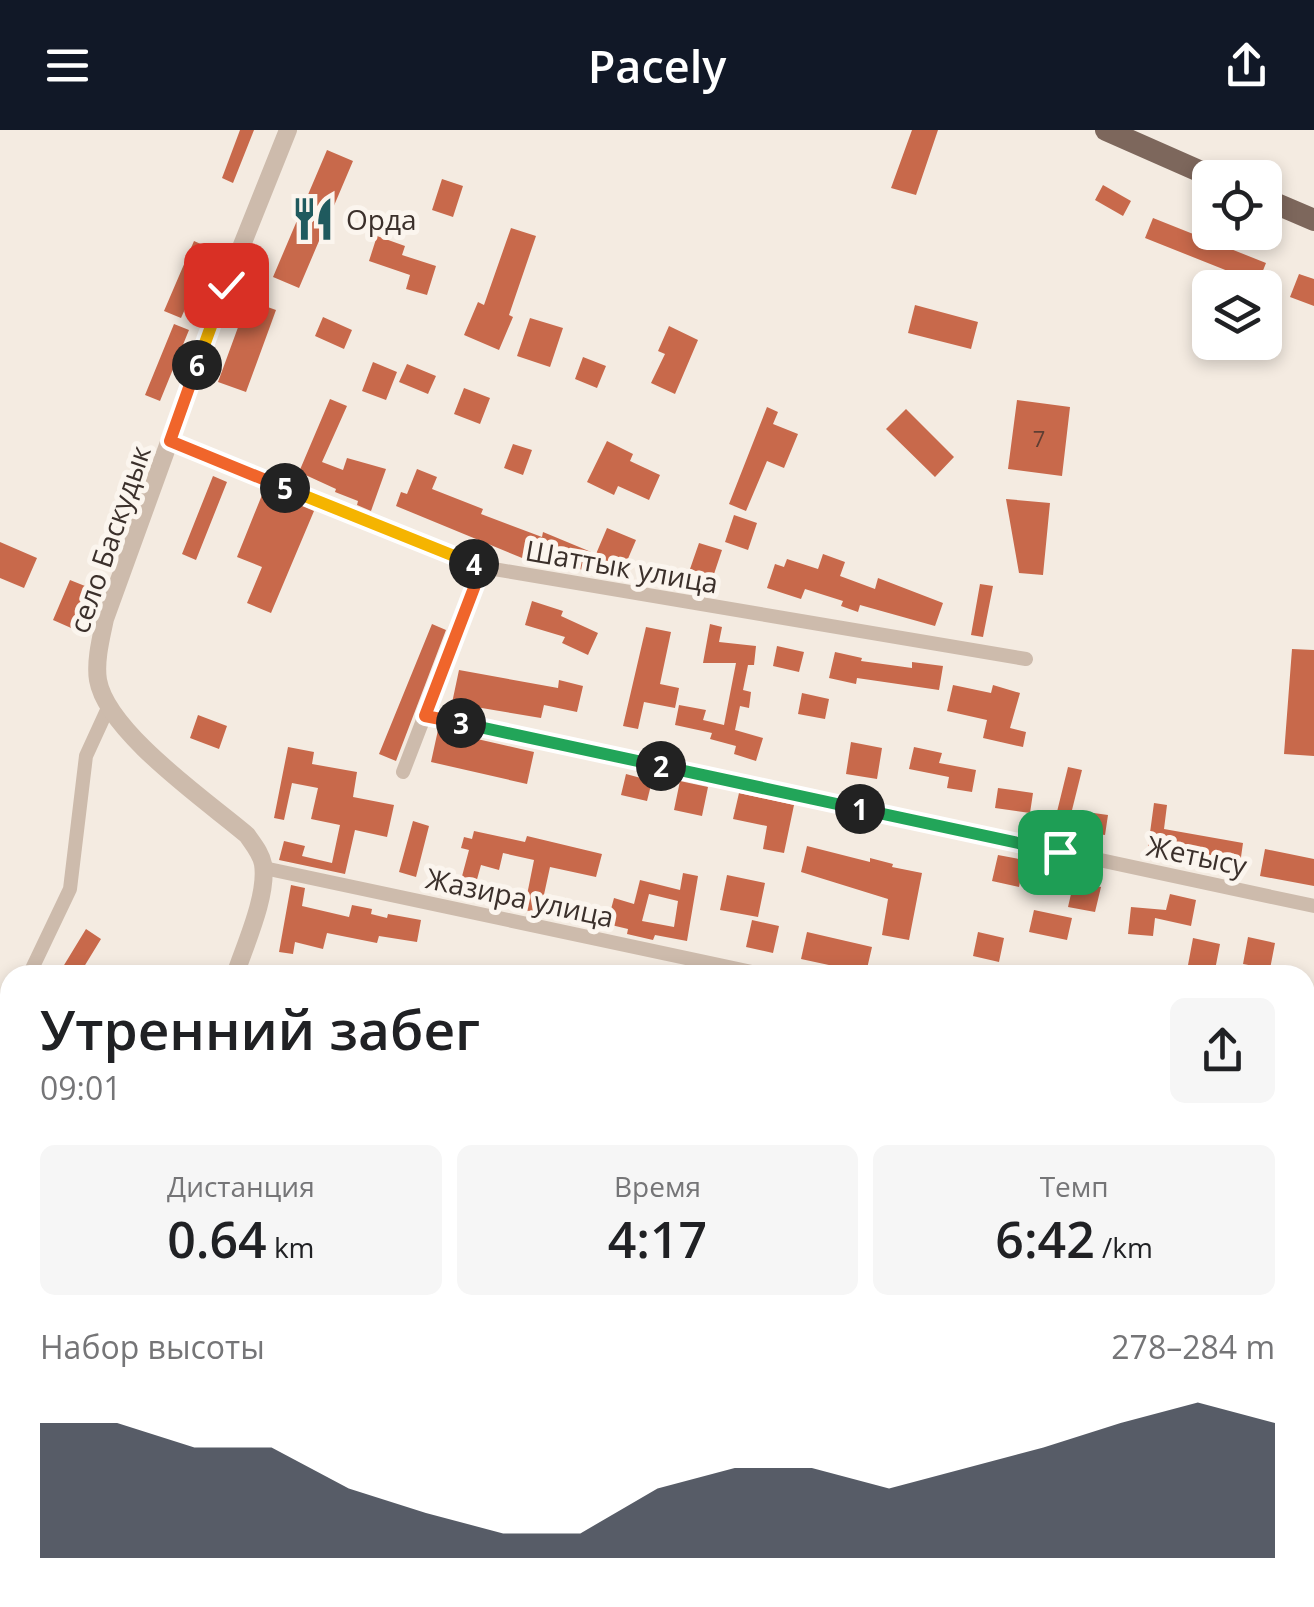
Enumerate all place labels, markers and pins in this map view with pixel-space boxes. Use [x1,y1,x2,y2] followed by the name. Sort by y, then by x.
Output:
[289,195,337,243] restaurant icon: Орда
[346,200,417,238] place label: Орда
[184,243,269,328] pin
[172,340,222,390] pin: 6
[260,463,310,513] pin: 5
[449,539,499,589] pin: 4
[436,698,486,748] pin: 3
[636,741,686,791] pin: 2
[835,784,885,834] pin: 1
[1018,810,1103,895] pin

